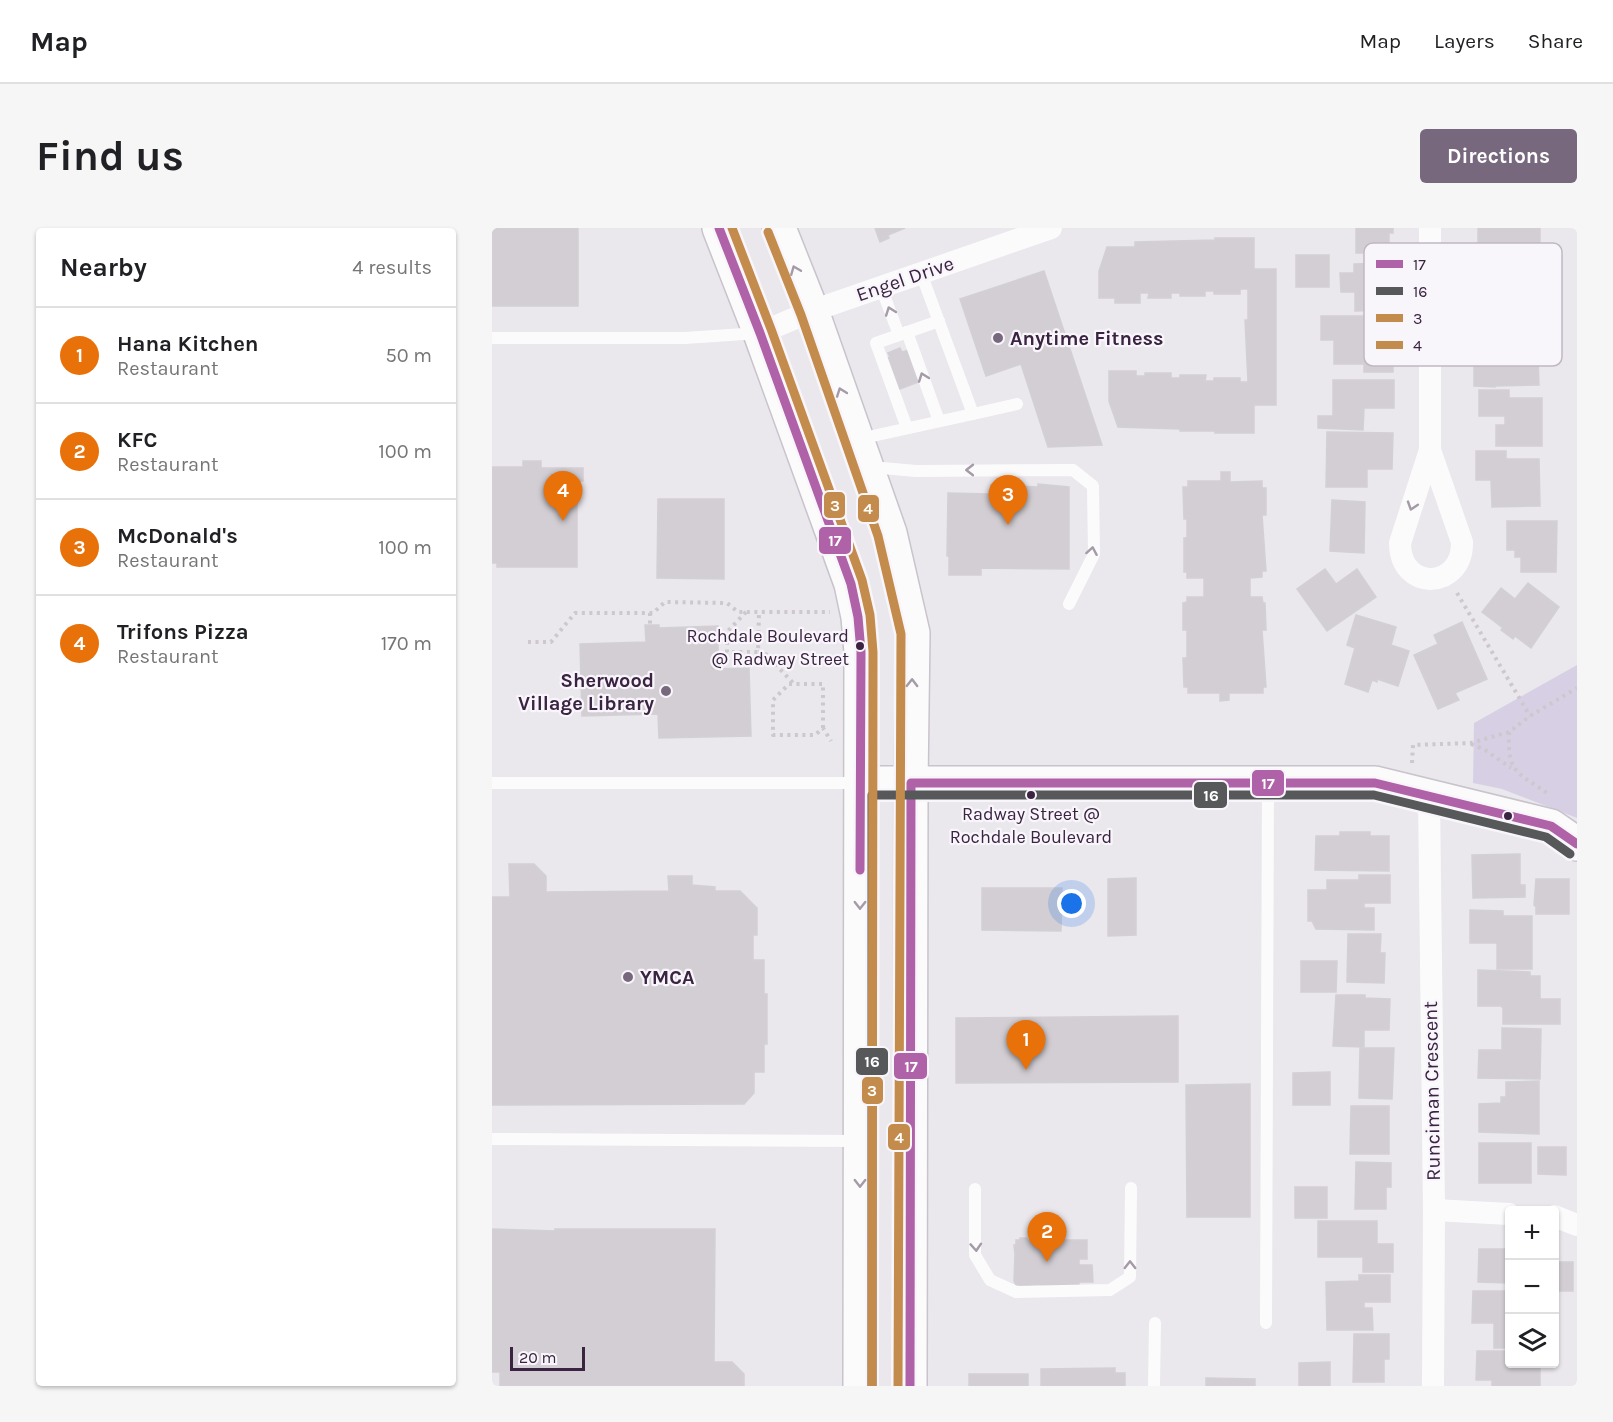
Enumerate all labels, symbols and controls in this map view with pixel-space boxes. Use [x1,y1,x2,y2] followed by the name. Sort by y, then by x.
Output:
[30,25,88,58] text: Map
[1359,29,1401,53] text: Map
[1434,29,1495,53] text: Layers
[1528,29,1583,53] text: Share
[1420,129,1577,183] button: Directions
[36,131,184,181] text: Find us
[1364,243,1562,366] legend
[60,252,147,283] text: Nearby
[853,252,957,306] street label: Engel Drive
[1413,255,1426,274] text: 17
[352,256,432,279] text: 4 results
[790,265,803,275] one-way arrow
[1413,282,1427,301] text: 16
[885,306,897,317] one-way arrow
[1413,309,1422,328] text: 3
[1010,327,1164,350] place label: Anytime Fitness
[117,331,259,357] text: Hana Kitchen
[991,331,1005,345] marker: Anytime Fitness
[1413,336,1422,355] text: 4
[76,344,83,367] text: 1
[385,344,432,367] text: 50 m
[117,357,219,380] text: Restaurant
[917,372,930,383] one-way arrow
[836,387,849,398] one-way arrow
[117,427,157,453] text: KFC
[73,440,86,463] text: 2
[378,440,432,463] text: 100 m
[117,453,219,476] text: Restaurant
[965,464,974,476] one-way arrow
[544,472,582,521] pin: 4
[988,476,1028,525] pin: 3
[823,491,846,519] line badge: 3
[857,494,880,523] line badge: 4
[830,496,840,515] text: 3
[863,499,873,518] text: 4
[1407,500,1419,511] one-way arrow
[117,523,238,549] text: McDonald's
[818,526,852,555] line badge: 17
[828,531,842,550] text: 17
[73,536,86,559] text: 3
[378,536,432,559] text: 100 m
[1085,546,1098,556] one-way arrow
[117,549,219,572] text: Restaurant
[117,619,249,645] text: Trifons Pizza
[687,625,849,670] place label: Rochdale Boulevard @ Radway Street
[74,632,85,655] text: 4
[381,632,432,655] text: 170 m
[854,640,866,652] marker: Rochdale Boulevard @ Radway Street
[117,645,219,668] text: Restaurant
[518,669,654,715] place label: Sherwood Village Library
[906,678,918,687] one-way arrow
[659,684,673,698] marker: Sherwood Village Library
[1251,769,1285,797] line badge: 17
[1261,774,1275,793] text: 17
[1193,781,1228,809] line badge: 16
[1203,786,1219,805] text: 16
[1025,789,1037,801] marker: Radway Street @ Rochdale Boulevard
[950,803,1112,848] place label: Radway Street @ Rochdale Boulevard
[1502,810,1514,822] unlabelled marker
[1057,889,1086,918] your location
[854,900,866,909] one-way arrow
[640,966,695,989] place label: YMCA
[621,970,635,984] marker: YMCA
[1419,1000,1445,1181] street label: Runciman Crescent
[1006,1020,1046,1070] pin: 1
[855,1047,889,1076] line badge: 16
[864,1052,880,1071] text: 16
[893,1052,928,1080] line badge: 17
[904,1057,918,1076] text: 17
[861,1076,884,1105] line badge: 3
[867,1081,877,1100] text: 3
[887,1123,911,1151] line badge: 4
[894,1128,904,1147] text: 4
[854,1179,866,1188] one-way arrow
[1505,1206,1559,1368] map controls
[1505,1206,1559,1260] button: +
[1028,1212,1066,1262] pin: 2
[969,1242,982,1252] one-way arrow
[1505,1260,1559,1314] button: −
[1124,1261,1136,1270] one-way arrow
[1505,1314,1559,1368] button: layers
[510,1344,585,1372] scale bar
[519,1348,557,1367] text: 20 m

